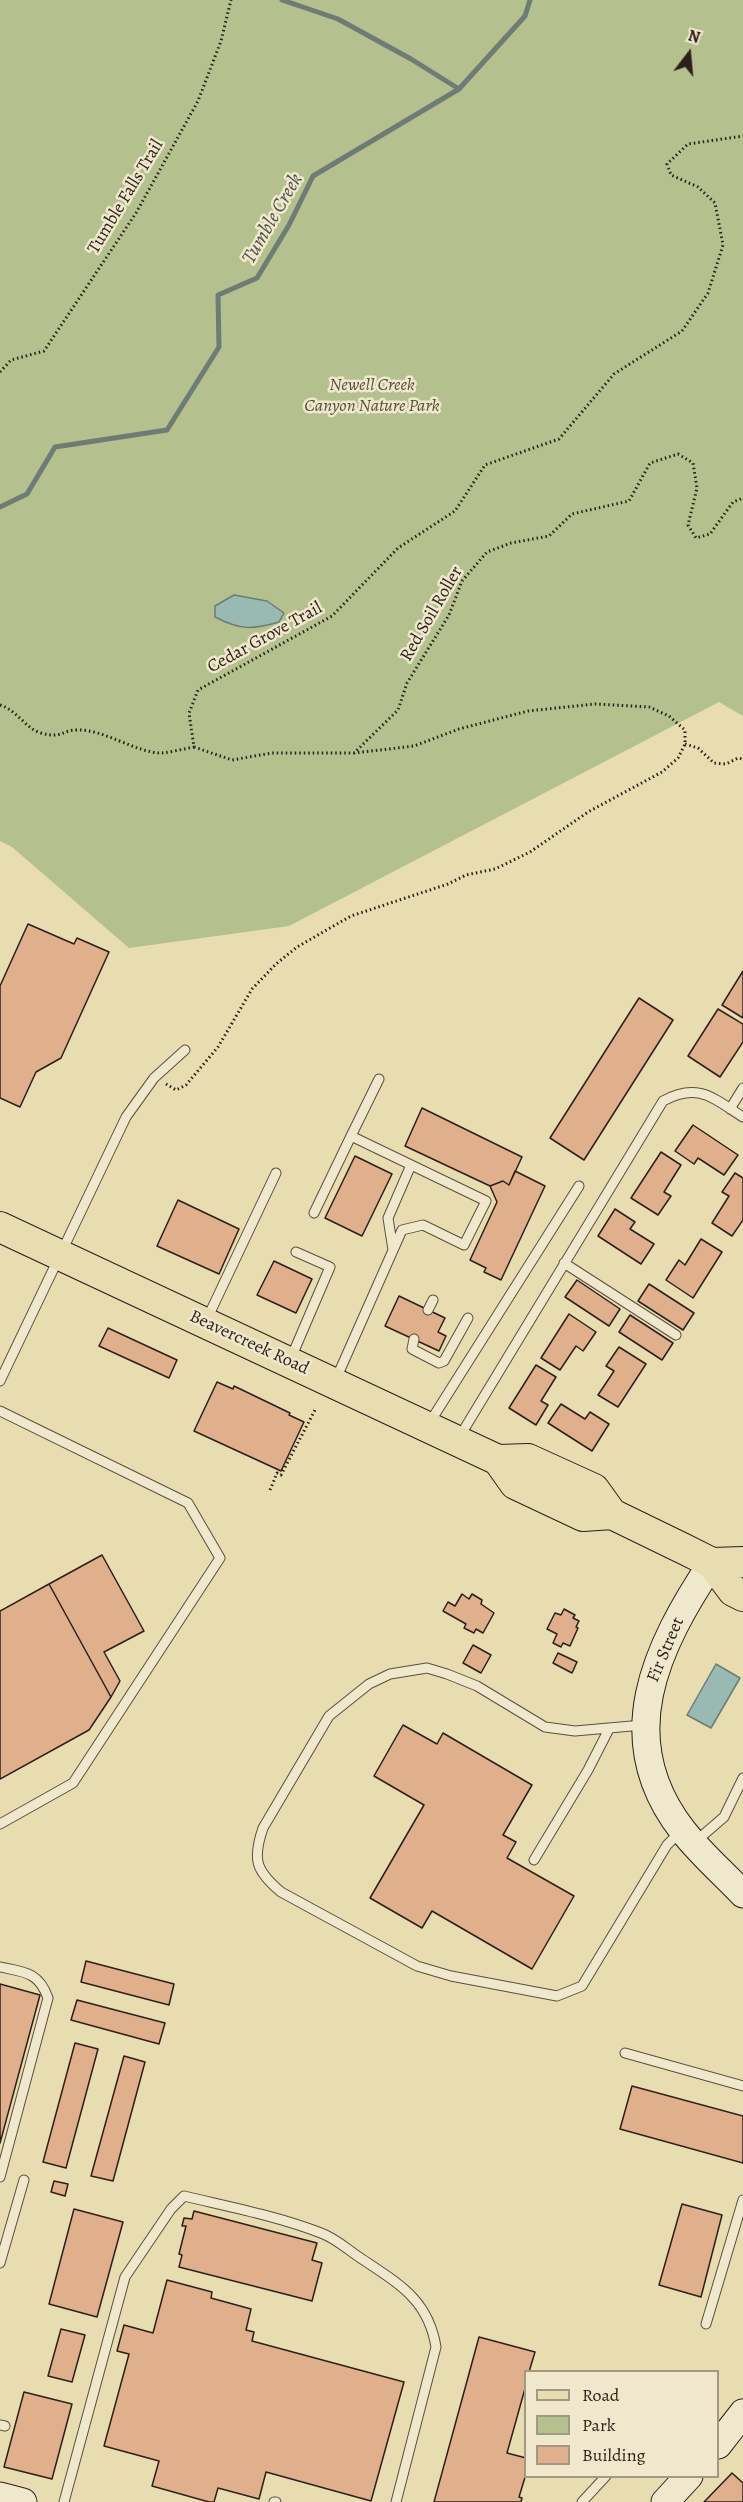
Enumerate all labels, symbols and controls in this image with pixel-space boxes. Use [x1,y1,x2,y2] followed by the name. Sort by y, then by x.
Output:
[659,24,719,84] north arrow
[685,25,703,49] text: N
[83,136,169,258] street label: Tumble Falls Trail
[237,169,309,269] water label: Tumble Creek
[304,375,440,418] park label: Newell Creek Canyon Nature Park
[396,563,468,665] street label: Red Soil Roller
[204,598,326,678] street label: Cedar Grove Trail
[186,1306,312,1380] street label: Beavercreek Road
[643,1614,689,1686] street label: Fir Street
[524,2370,719,2478] legend
[582,2383,619,2407] text: Road
[582,2413,616,2437] text: Park
[582,2443,646,2467] text: Building

